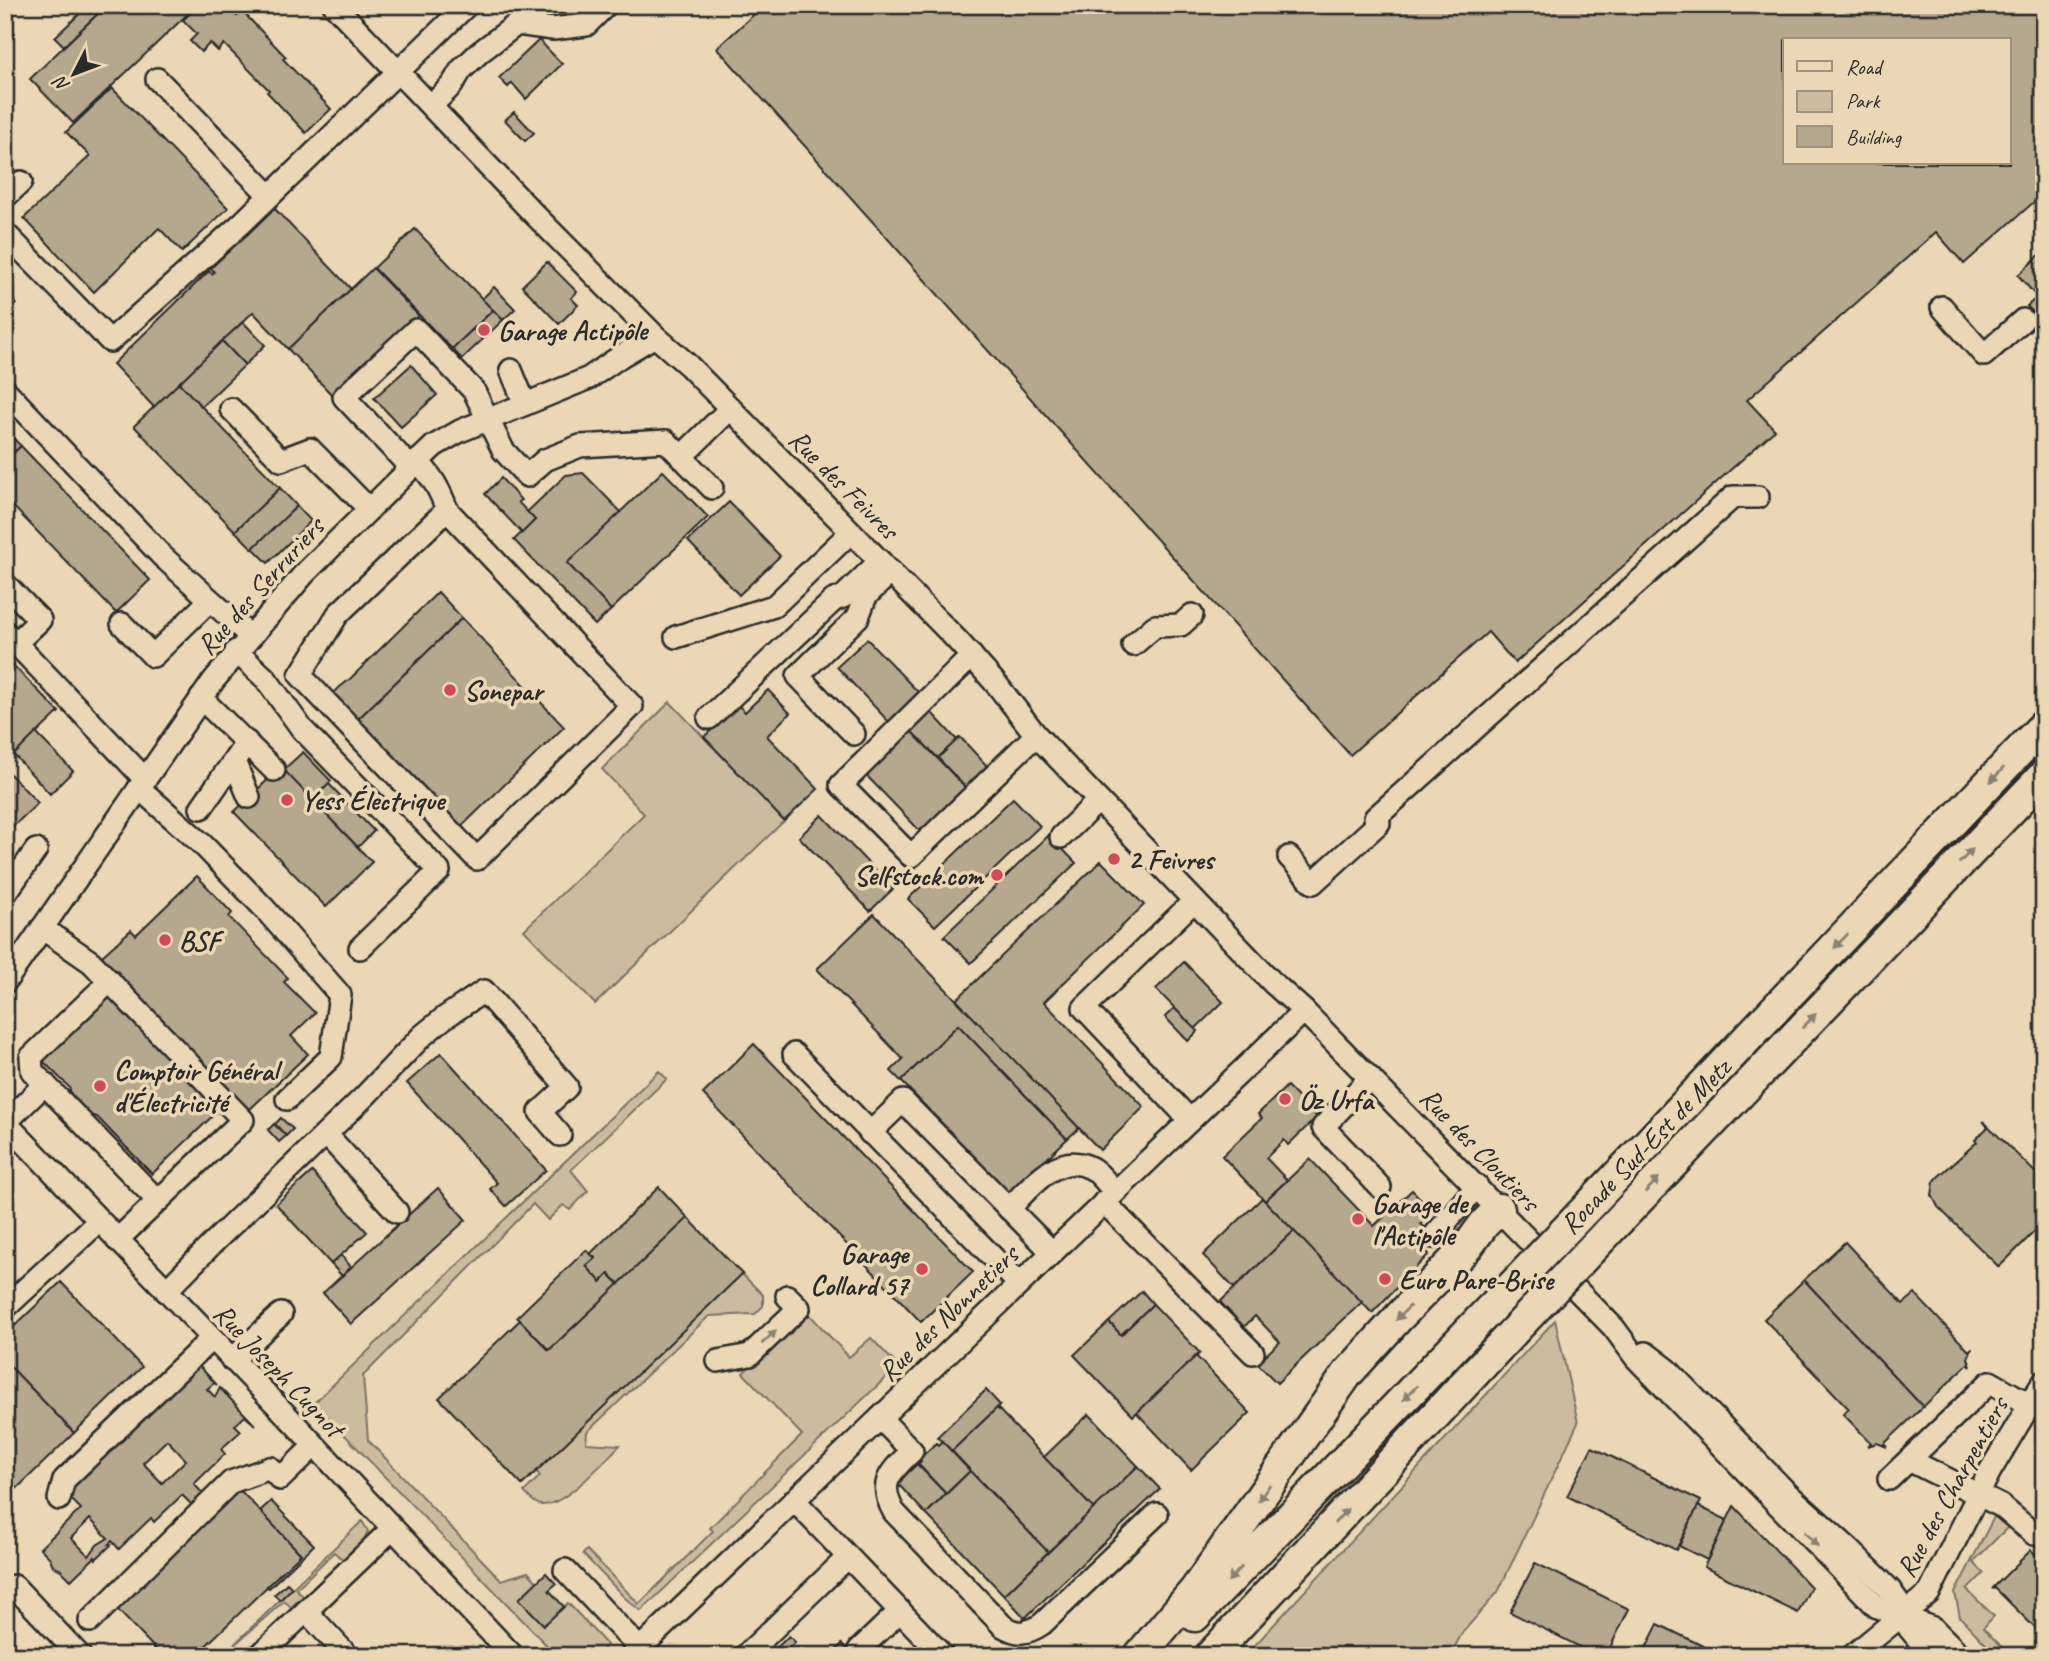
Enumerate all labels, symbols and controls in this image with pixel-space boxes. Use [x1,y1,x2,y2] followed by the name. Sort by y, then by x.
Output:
[38,38,108,108] north arrow
[1783,38,2010,164] legend
[1846,54,1885,80] text: Road
[47,70,75,97] text: N
[1846,88,1881,114] text: Park
[1846,124,1903,150] text: Building
[498,313,650,348] place label: Garage Actipôle
[476,322,492,338] marker: Garage Actipôle
[782,422,908,548] street label: Rue des Feivres
[189,508,333,662] street label: Rue des Serruriers
[464,673,545,708] place label: Sonepar
[442,682,458,698] marker: Sonepar
[1990,766,2006,783] one-way arrow
[301,783,447,818] place label: Yess Électrique
[279,792,295,808] marker: Yess Électrique
[1128,842,1217,877] place label: 2 Feivres
[1958,848,1975,865] one-way arrow
[1106,851,1122,867] marker: 2 Feivres
[854,858,985,893] place label: Selfstock.com
[989,867,1005,883] marker: Selfstock.com
[179,923,224,958] place label: BSF
[157,932,173,948] marker: BSF
[1834,932,1850,949] one-way arrow
[1801,1013,1817,1030] one-way arrow
[1552,1049,1739,1241] street label: Rocade Sud-Est de Metz
[114,1053,283,1120] place label: Comptoir Général d'Électricité
[92,1078,108,1094] marker: Comptoir Général d'Électricité
[1412,1080,1549,1220] street label: Rue des Cloutiers
[1299,1082,1375,1117] place label: Öz Urfa
[1277,1091,1293,1107] marker: Öz Urfa
[1644,1177,1661,1194] one-way arrow
[1372,1186,1469,1253] place label: Garage de l'Actipôle
[1350,1211,1366,1227] marker: Garage de l'Actipôle
[810,1236,911,1303] place label: Garage Collard 57
[871,1236,1027,1388] street label: Rue des Nonnetiers
[914,1261,930,1277] marker: Garage Collard 57
[1399,1262,1556,1297] place label: Euro Pare-Brise
[1377,1271,1393,1287] marker: Euro Pare-Brise
[206,1296,354,1447] street label: Rue Joseph Cugnot
[1396,1304,1412,1321] one-way arrow
[760,1329,777,1345] one-way arrow
[1401,1384,1418,1401] one-way arrow
[1888,1389,2017,1583] street label: Rue des Charpentiers
[1258,1484,1272,1502] one-way arrow
[1332,1508,1348,1525] one-way arrow
[1802,1530,1819,1547] one-way arrow
[1227,1565,1243,1582] one-way arrow

